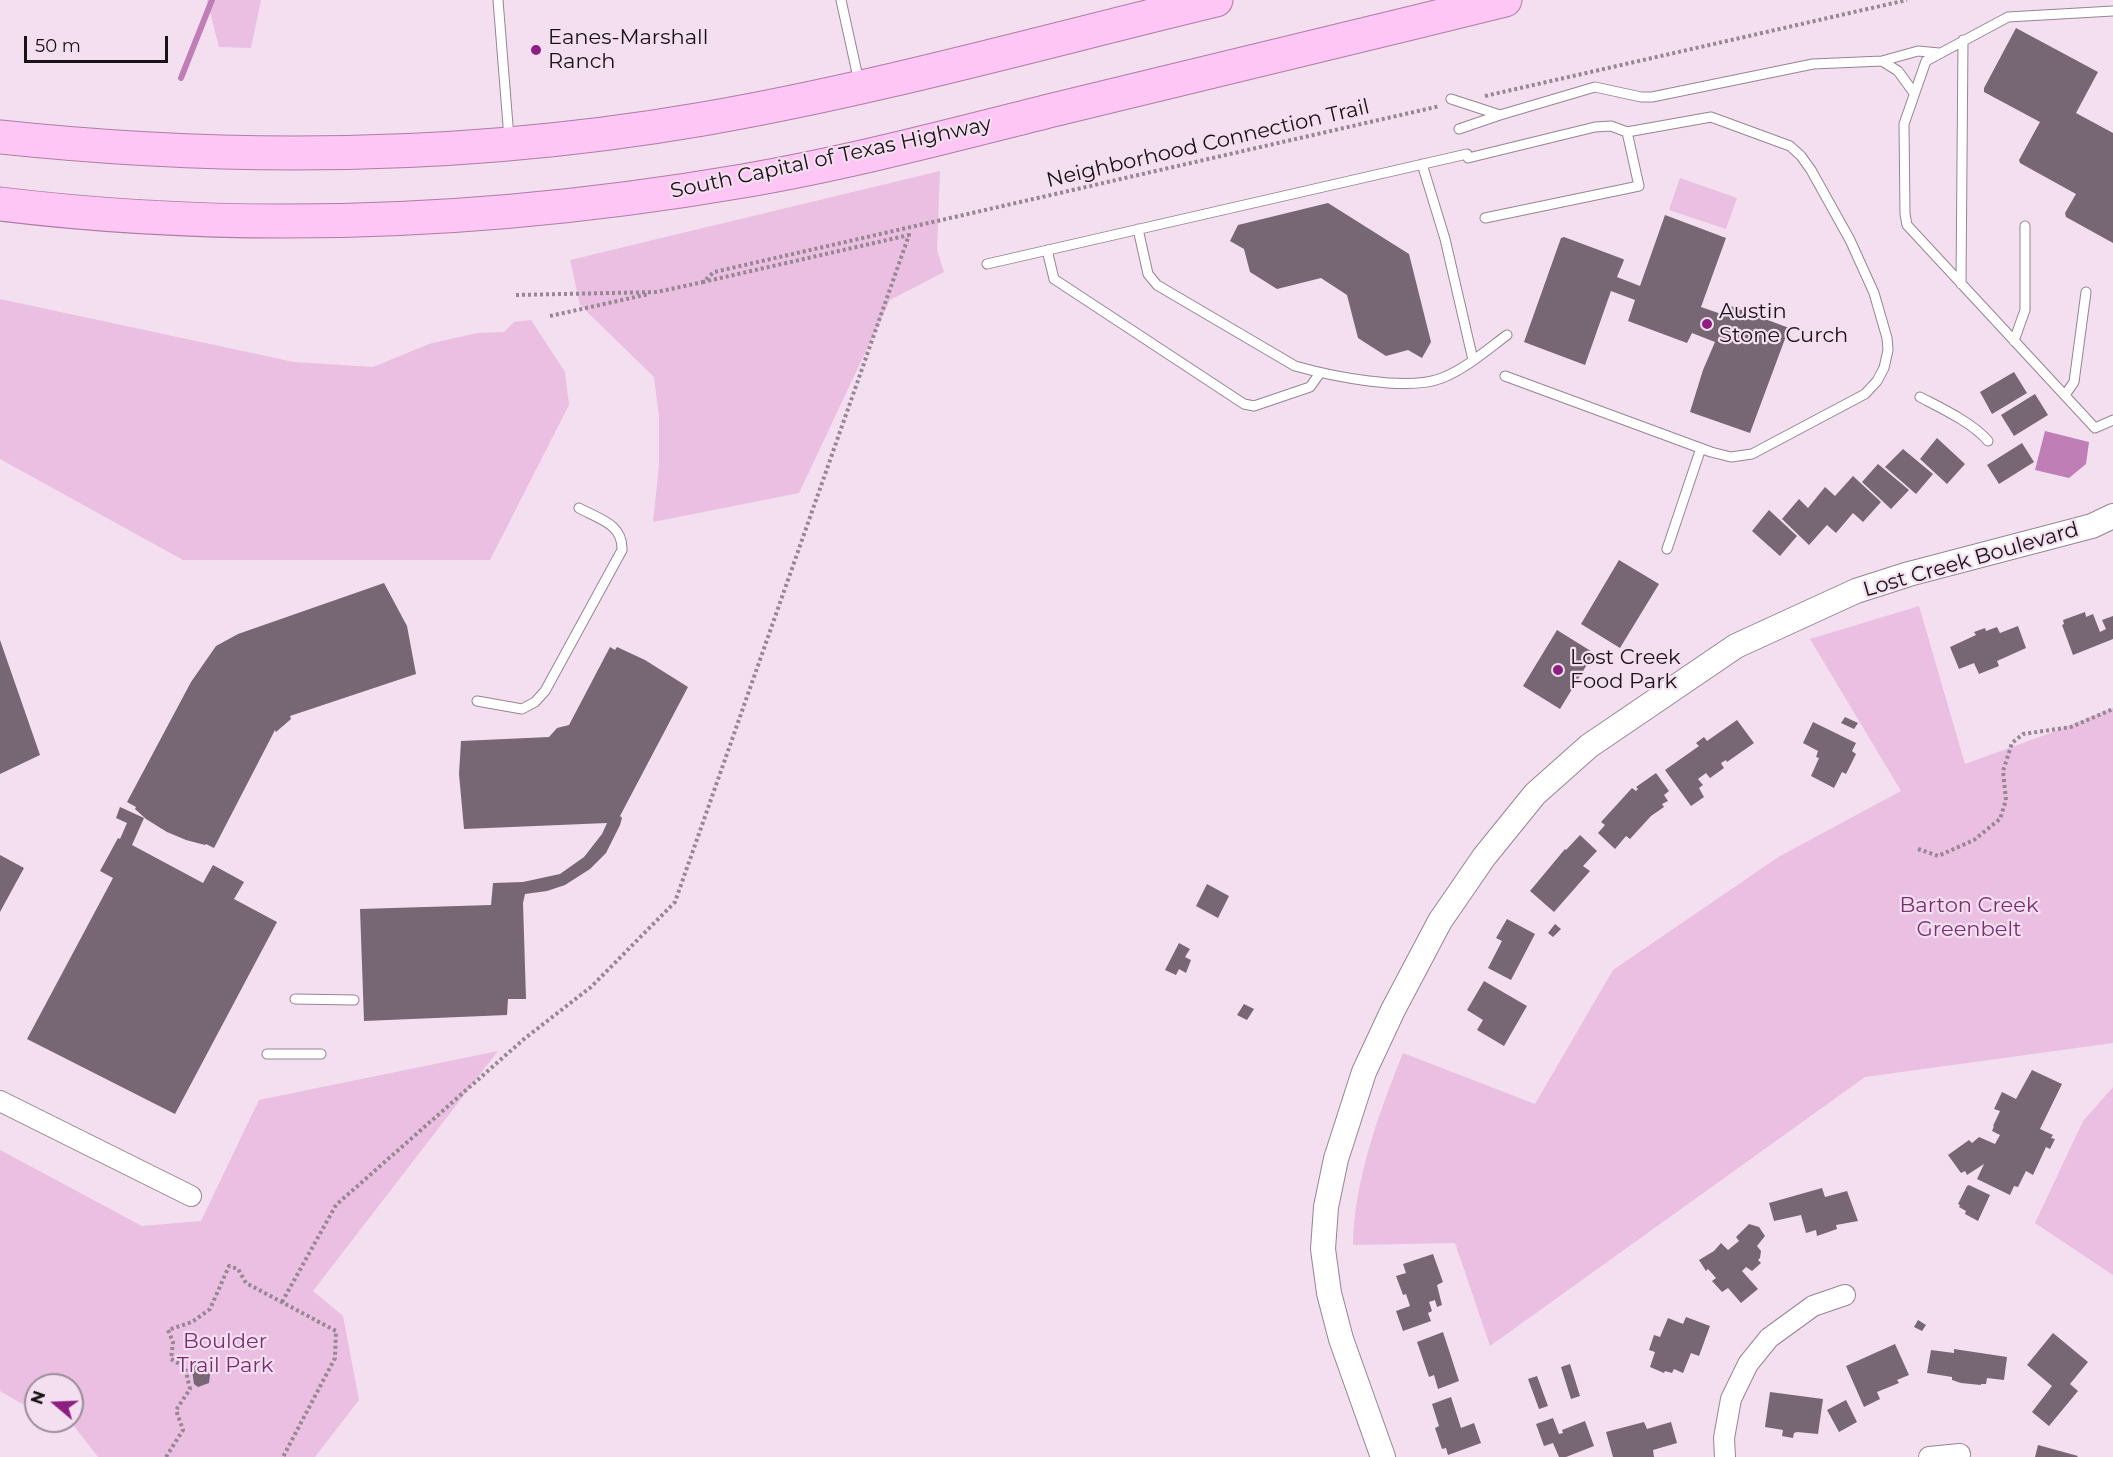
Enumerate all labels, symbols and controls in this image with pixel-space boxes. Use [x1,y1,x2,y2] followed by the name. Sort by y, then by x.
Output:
[27,24,171,62] scale bar
[548,25,708,75] place label: Eanes-Marshall Ranch
[35,35,81,57] text: 50 m
[529,43,543,57] marker: Eanes-Marshall Ranch
[1044,95,1372,193] street label: Neighborhood Connection Trail
[668,112,994,204] street label: South Capital of Texas Highway
[1719,299,1848,349] place label: Austin Stone Curch
[1700,317,1714,331] marker: Austin Stone Curch
[1860,517,2082,603] street label: Lost Creek Boulevard
[1570,645,1681,695] place label: Lost Creek Food Park
[1551,663,1565,677] marker: Lost Creek Food Park
[1900,893,2038,943] park label: Barton Creek Greenbelt
[177,1329,273,1379] park label: Boulder Trail Park
[24,1373,84,1433] north arrow
[27,1388,49,1407] text: N

